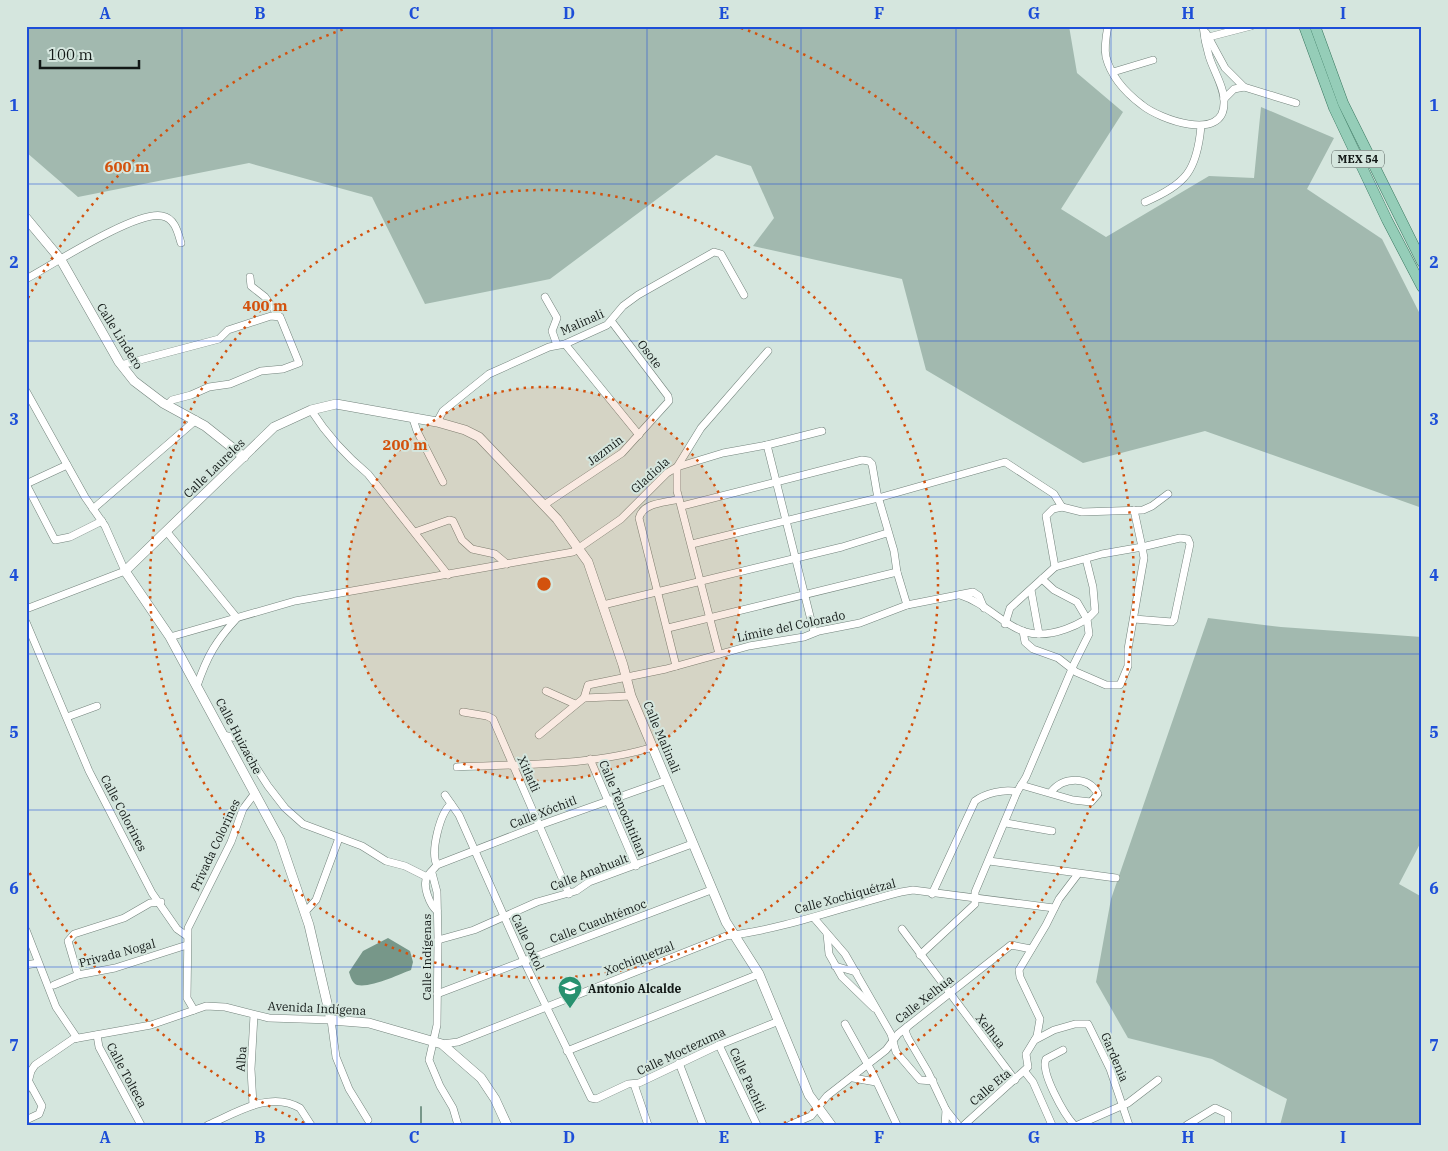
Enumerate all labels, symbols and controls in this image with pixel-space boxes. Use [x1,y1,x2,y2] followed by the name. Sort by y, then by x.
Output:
[99,3,111,23] text: A
[254,3,266,23] text: B
[409,3,419,23] text: C
[563,3,575,23] text: D
[719,3,729,23] text: E
[874,3,884,23] text: F
[1028,3,1040,23] text: G
[1182,3,1195,23] text: H
[1340,3,1346,23] text: I
[40,38,139,70] scale bar
[48,45,93,64] text: 100 m
[9,95,19,115] text: 1
[1429,95,1439,115] text: 1
[1332,150,1384,168] road number: MEX 54
[104,157,150,176] text: 600 m
[9,252,19,272] text: 2
[1429,252,1439,272] text: 2
[242,296,288,315] text: 400 m
[94,300,146,372] street label: Calle Lindero
[558,306,606,338] street label: Malinali
[634,337,666,371] street label: Osote
[9,409,19,429] text: 3
[1429,409,1439,429] text: 3
[584,431,626,468] street label: Jazmín
[180,435,248,501] street label: Calle Laureles
[382,435,428,454] text: 200 m
[628,453,673,496] street label: Gladiola
[9,565,19,585] text: 4
[1429,565,1439,585] text: 4
[535,575,553,593] centre of rings
[735,607,847,645] street label: Límite del Colorado
[213,695,265,777] street label: Calle Huizache
[640,699,684,775] street label: Calle Malinali
[9,722,19,742] text: 5
[1429,722,1439,742] text: 5
[514,754,544,794] street label: Xitlatli
[596,758,650,858] street label: Calle Tenochtitlan
[98,772,151,854] street label: Calle Colorines
[507,792,579,832] street label: Calle Xóchitl
[187,796,243,893] street label: Privada Colorines
[548,850,630,894] street label: Calle Anahualt
[793,875,898,917] street label: Calle Xochiquétzal
[9,878,19,898] text: 6
[1429,878,1439,898] text: 6
[547,896,649,946] street label: Calle Cuauhtémoc
[508,911,548,973] street label: Calle Oxtol
[419,914,434,1000] street label: Calle Indígenas
[77,935,157,970] street label: Privada Nogal
[602,938,676,978] street label: Xochiquetzal
[892,971,957,1026] street label: Calle Xelhua
[557,975,583,1009] school or university icon: Antonio Alcalde
[588,981,682,996] place label: Antonio Alcalde
[267,998,367,1018] street label: Avenida Indígena
[973,1011,1009,1051] street label: Xelhua
[634,1024,728,1078] street label: Calle Moctezuma
[1098,1030,1132,1084] street label: Gardenia
[9,1035,19,1055] text: 7
[1429,1035,1439,1055] text: 7
[104,1040,151,1111] street label: Calle Tolteca
[233,1045,249,1072] street label: Alba
[726,1045,770,1115] street label: Calle Pachtli
[966,1065,1014,1109] street label: Calle Eta
[99,1127,111,1147] text: A
[254,1127,266,1147] text: B
[409,1127,419,1147] text: C
[563,1127,575,1147] text: D
[719,1127,729,1147] text: E
[874,1127,884,1147] text: F
[1028,1127,1040,1147] text: G
[1182,1127,1195,1147] text: H
[1340,1127,1346,1147] text: I

